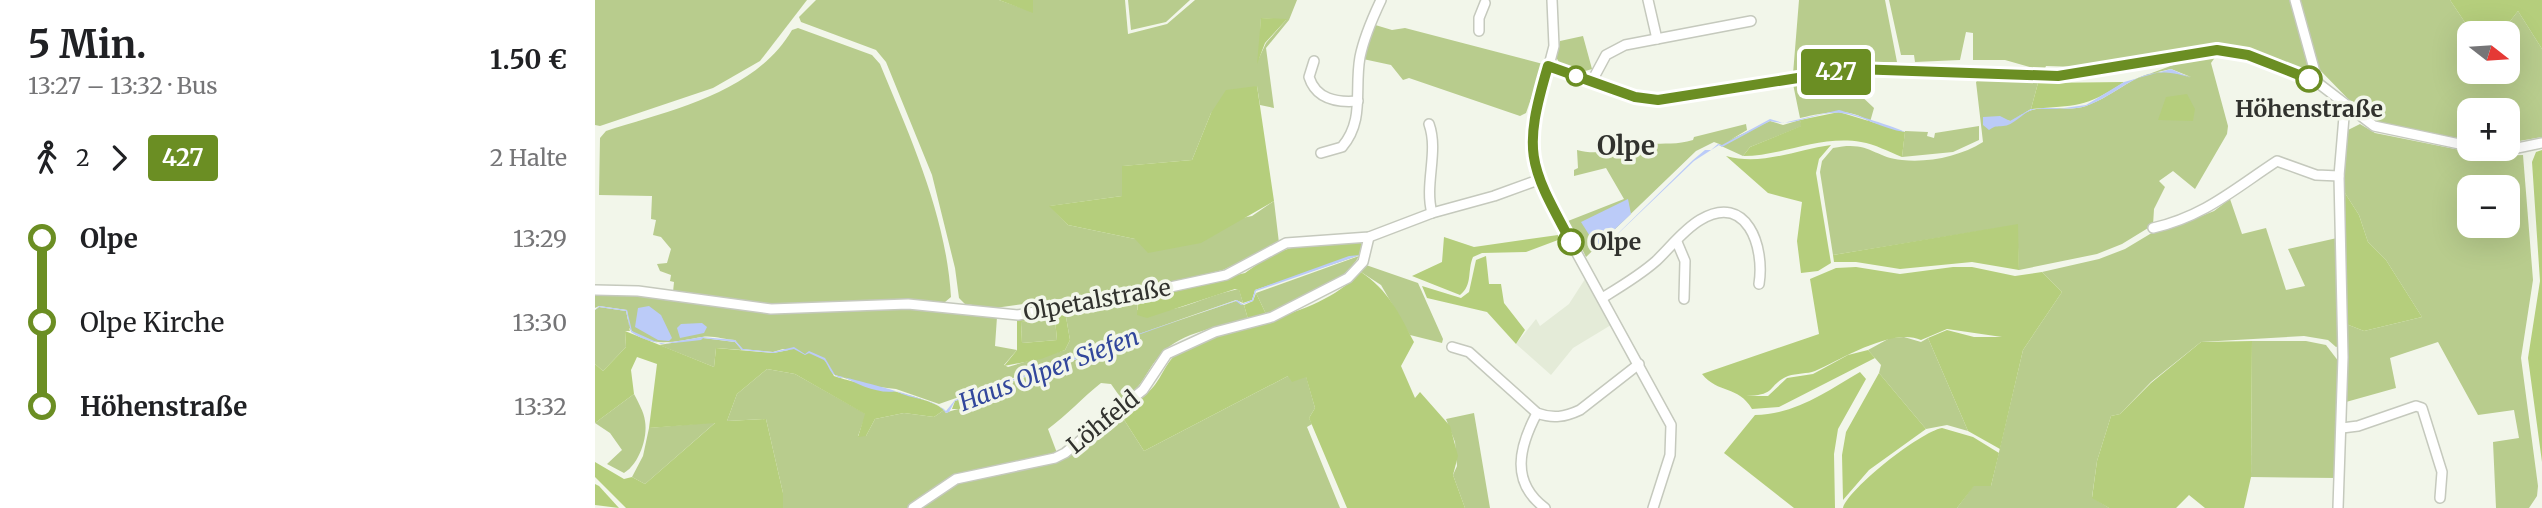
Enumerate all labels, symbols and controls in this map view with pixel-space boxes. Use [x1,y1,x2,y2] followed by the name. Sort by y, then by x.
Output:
[28,21,147,68] text: 5 Min.
[2457,21,2520,84] north arrow
[2457,21,2520,238] map controls
[490,43,567,76] text: 1.50 €
[1796,49,1876,95] line badge: 427
[1815,56,1857,87] text: 427
[1566,66,1586,86] unlabelled marker
[2296,66,2322,92] marker: Höhenstraße
[28,71,218,100] text: 13:27 – 13:32 · Bus
[2235,94,2383,123] place label: Höhenstraße
[2457,98,2520,161] button: +
[1597,129,1655,162] district label: Olpe
[28,139,66,177] icon: walk
[100,139,138,177] icon: forward
[162,142,204,173] text: 427
[76,143,90,172] text: 2
[490,143,567,172] text: 2 Halte
[2457,175,2520,238] button: −
[80,222,138,255] text: Olpe
[513,224,567,253] text: 13:29
[1590,227,1641,256] place label: Olpe
[1558,229,1584,255] marker: Olpe
[1021,272,1173,327] street label: Olpetalstraße
[80,306,224,339] text: Olpe Kirche
[513,308,567,337] text: 13:30
[953,321,1143,419] water label: Haus Olper Siefen
[1061,384,1145,459] street label: Löhfeld
[80,390,247,423] text: Höhenstraße
[514,392,567,421] text: 13:32

